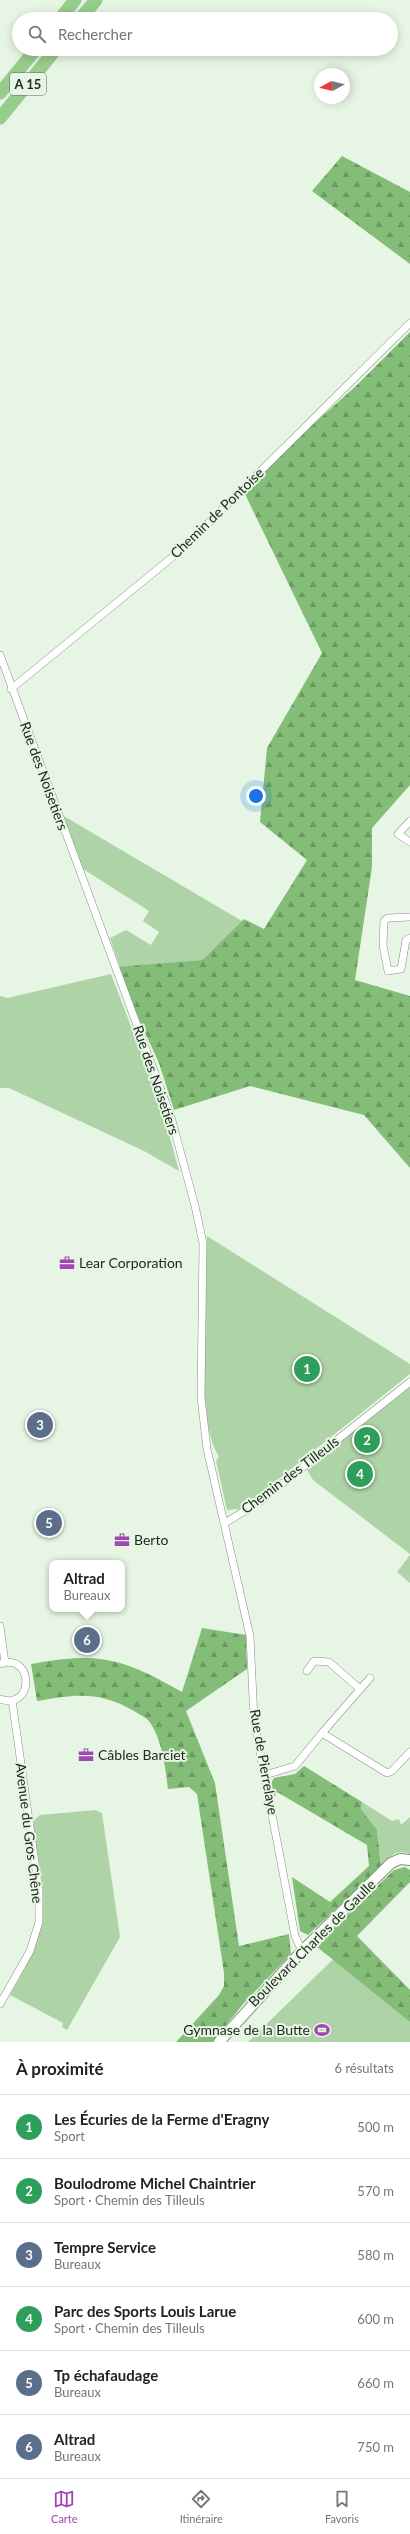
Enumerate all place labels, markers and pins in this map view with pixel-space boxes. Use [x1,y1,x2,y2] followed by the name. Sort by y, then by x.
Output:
[58,1254,76,1272] office icon: Lear Corporation
[79,1254,183,1271] place label: Lear Corporation
[294,1354,320,1384] pin: 1
[27,1410,53,1440] pin: 3
[354,1425,380,1455] pin: 2
[347,1459,373,1489] pin: 4
[36,1508,62,1538] pin: 5
[113,1531,131,1549] office icon: Berto
[134,1531,168,1548] place label: Berto
[74,1625,100,1655] pin: 6
[77,1746,95,1764] office icon: Câbles Barciet
[98,1746,186,1763] place label: Câbles Barciet
[183,2021,310,2038] place label: Gymnase de la Butte
[313,2021,331,2039] sports icon: Gymnase de la Butte

